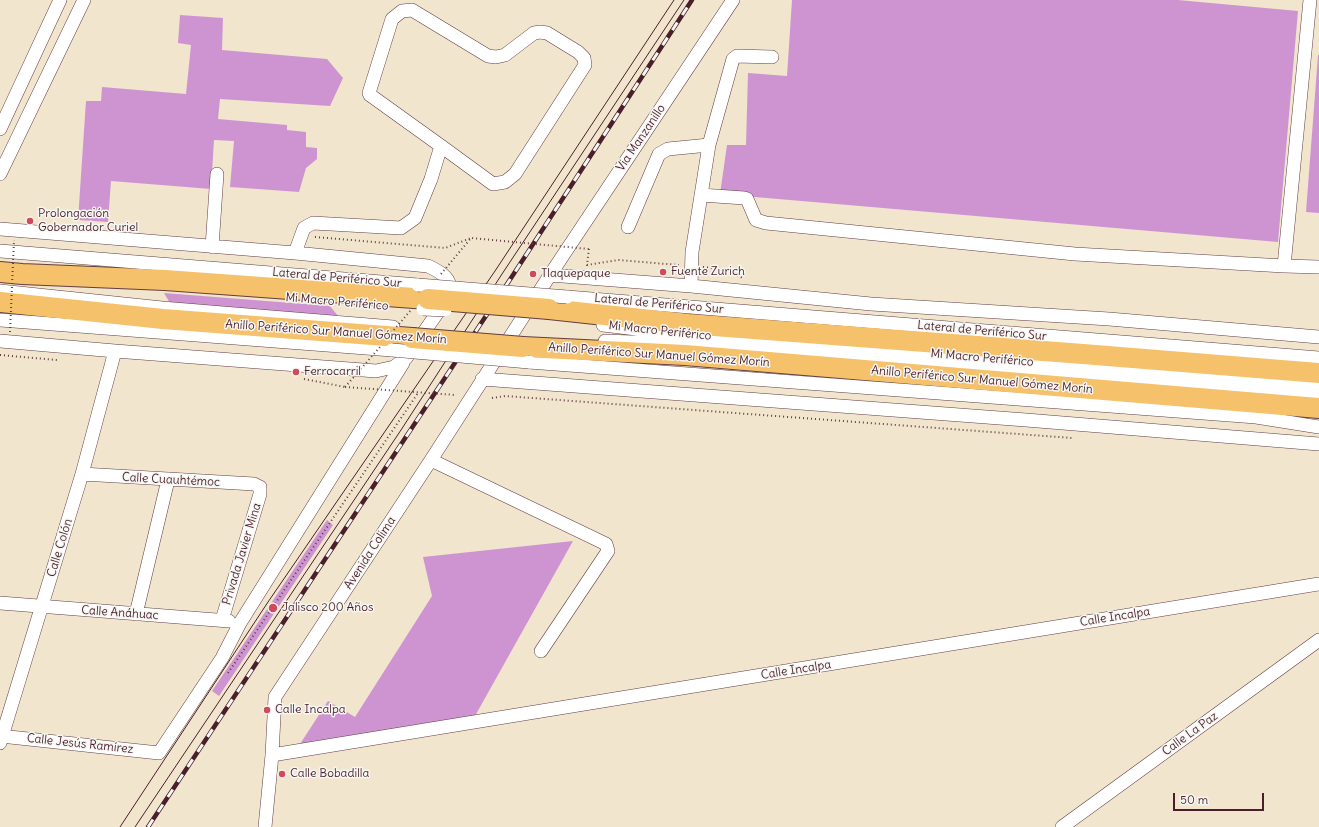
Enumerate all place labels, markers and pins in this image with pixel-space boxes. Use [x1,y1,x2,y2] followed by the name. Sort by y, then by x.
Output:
[38,207,138,235] place label: Prolongación Gobernador Curiel
[25,216,35,226] marker: Prolongación Gobernador Curiel
[671,265,745,279] place label: Fuente Zurich
[541,267,611,281] place label: Tlaquepaque
[658,267,668,277] marker: Fuente Zurich
[528,269,538,279] marker: Tlaquepaque
[304,365,361,379] place label: Ferrocarril
[291,367,301,377] marker: Ferrocarril
[282,601,373,615] place label: Jalisco 200 Años
[267,602,279,614] marker: Jalisco 200 Años
[275,703,346,717] place label: Calle Incalpa
[262,705,272,715] marker: Calle Incalpa
[290,767,369,781] place label: Calle Bobadilla
[277,769,287,779] marker: Calle Bobadilla

